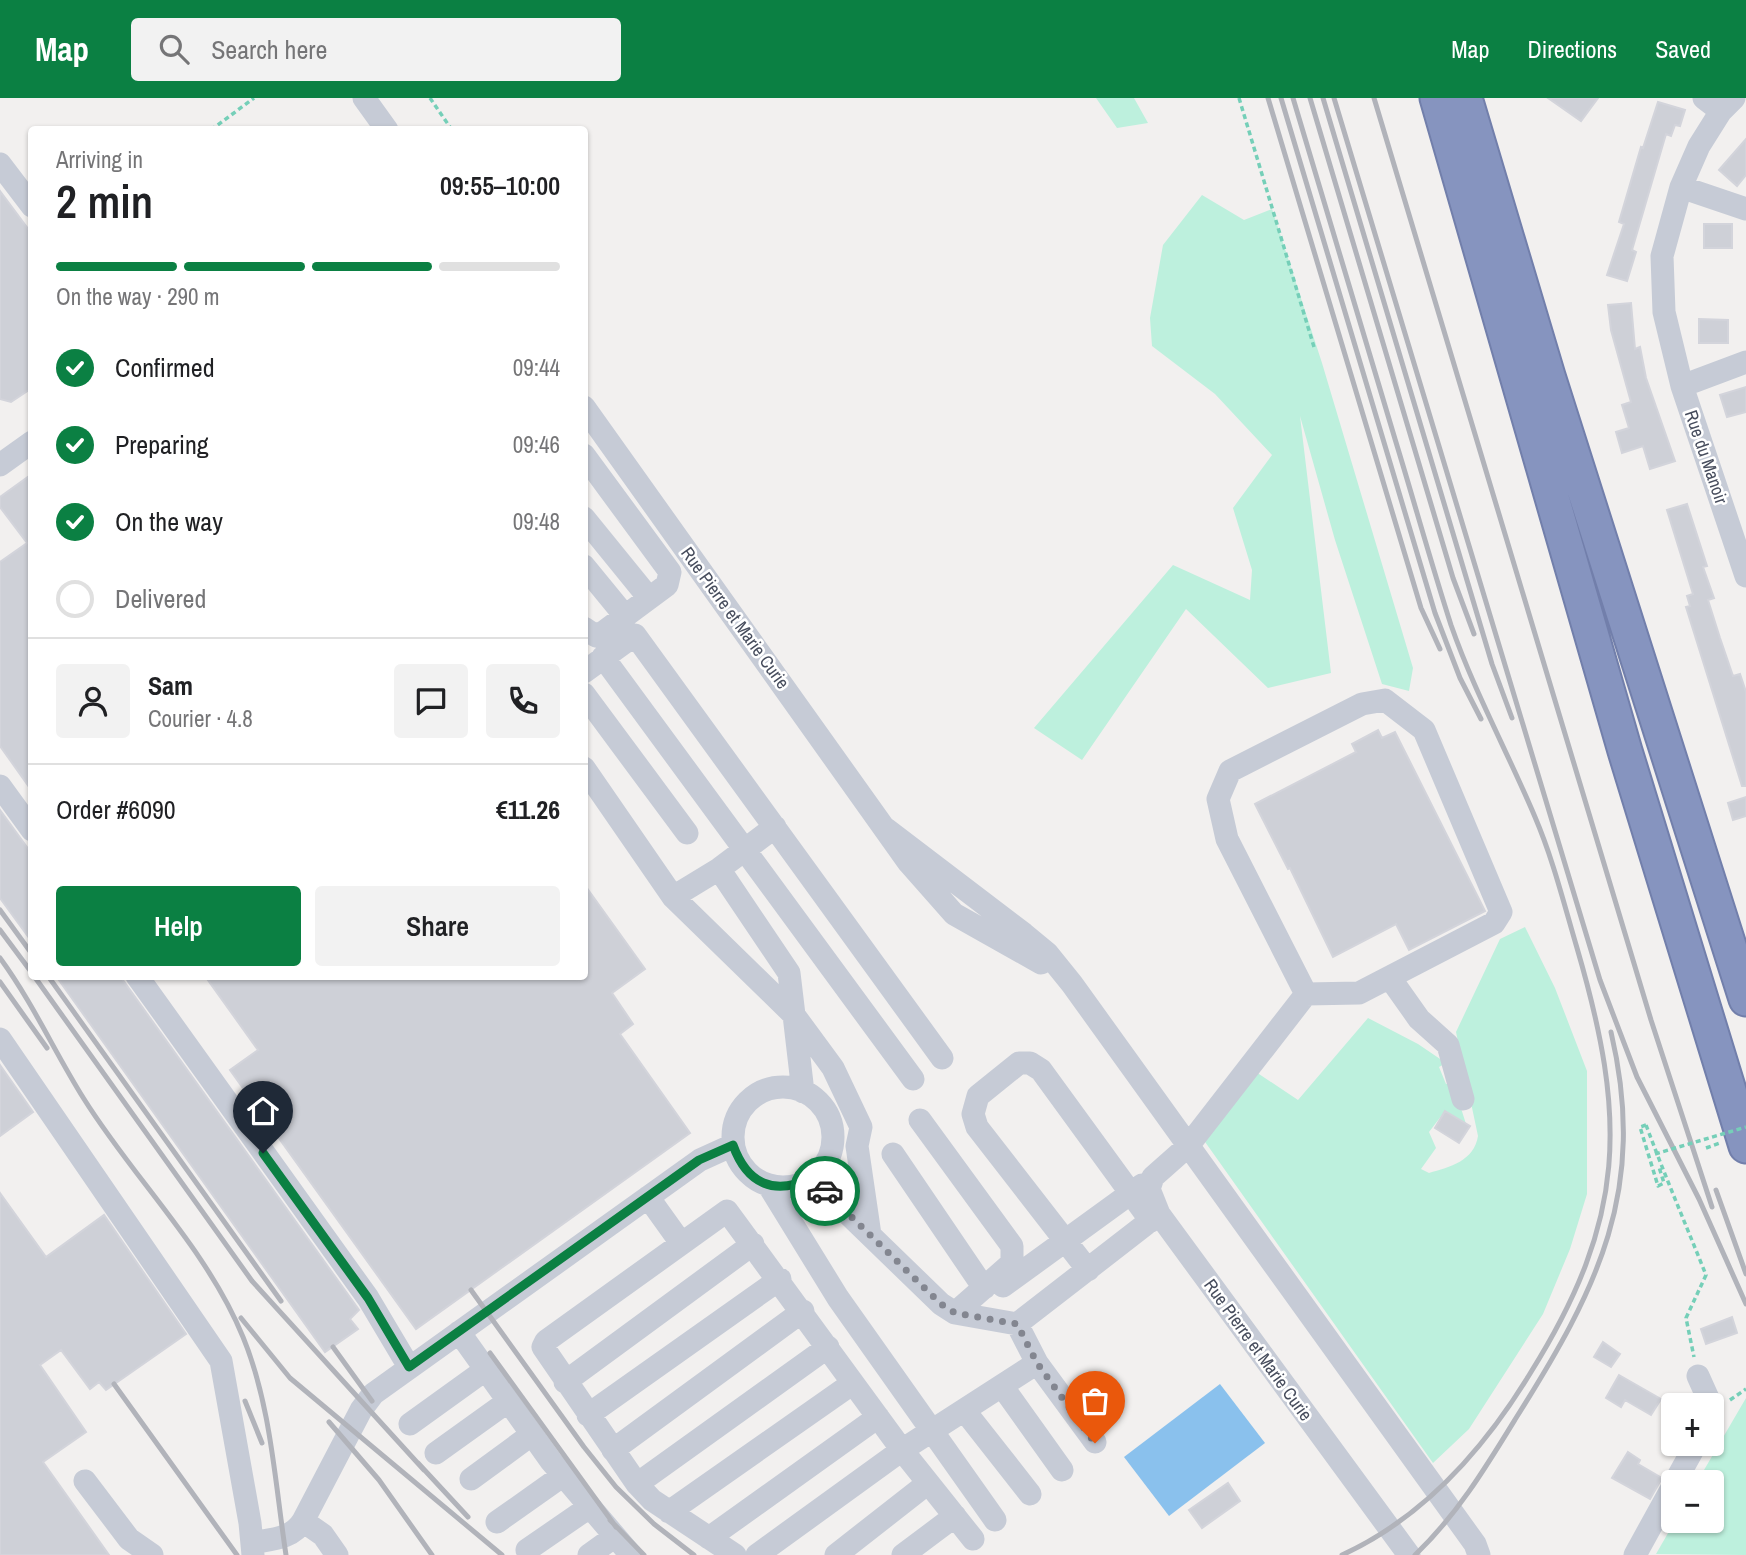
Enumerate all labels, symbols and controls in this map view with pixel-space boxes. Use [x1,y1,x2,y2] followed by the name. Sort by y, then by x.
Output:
[131,18,621,81] search box
[35,27,89,71] text: Map
[155,30,193,68] icon: search
[211,32,327,67] text: Search here
[1451,33,1489,65] text: Map
[1527,33,1617,65] text: Directions
[1655,33,1711,65] text: Saved
[56,144,143,175] text: Arriving in
[440,168,560,203] text: 09:55–10:00
[56,170,153,232] text: 2 min
[56,281,220,312] text: On the way · 290 m
[56,349,94,387] icon: check
[115,350,215,385] text: Confirmed
[513,352,560,383] text: 09:44
[1679,407,1734,507] street label: Rue du Manoir
[56,426,94,464] icon: check
[115,427,209,462] text: Preparing
[513,429,560,460] text: 09:46
[56,503,94,541] icon: check
[115,504,223,539] text: On the way
[513,506,560,537] text: 09:48
[675,542,795,694] street label: Rue Pierre et Marie Curie
[115,581,206,616] text: Delivered
[56,664,130,738] button: person
[394,664,468,738] button: chat
[486,664,560,738] button: phone
[148,668,193,703] text: Sam
[148,703,253,734] text: Courier · 4.8
[56,792,176,827] text: Order #6090
[496,792,560,827] text: €11.26
[56,886,301,966] button: Help
[315,886,560,966] button: Share
[233,1081,293,1153] pin
[244,1092,282,1130] icon: home
[790,1156,860,1226] courier
[806,1172,844,1210] icon: car
[1198,1274,1318,1426] street label: Rue Pierre et Marie Curie
[1065,1371,1125,1443] pin
[1076,1382,1114,1420] icon: bag
[1661,1393,1724,1533] map controls
[1661,1393,1724,1456] button: +
[1661,1470,1724,1533] button: −

